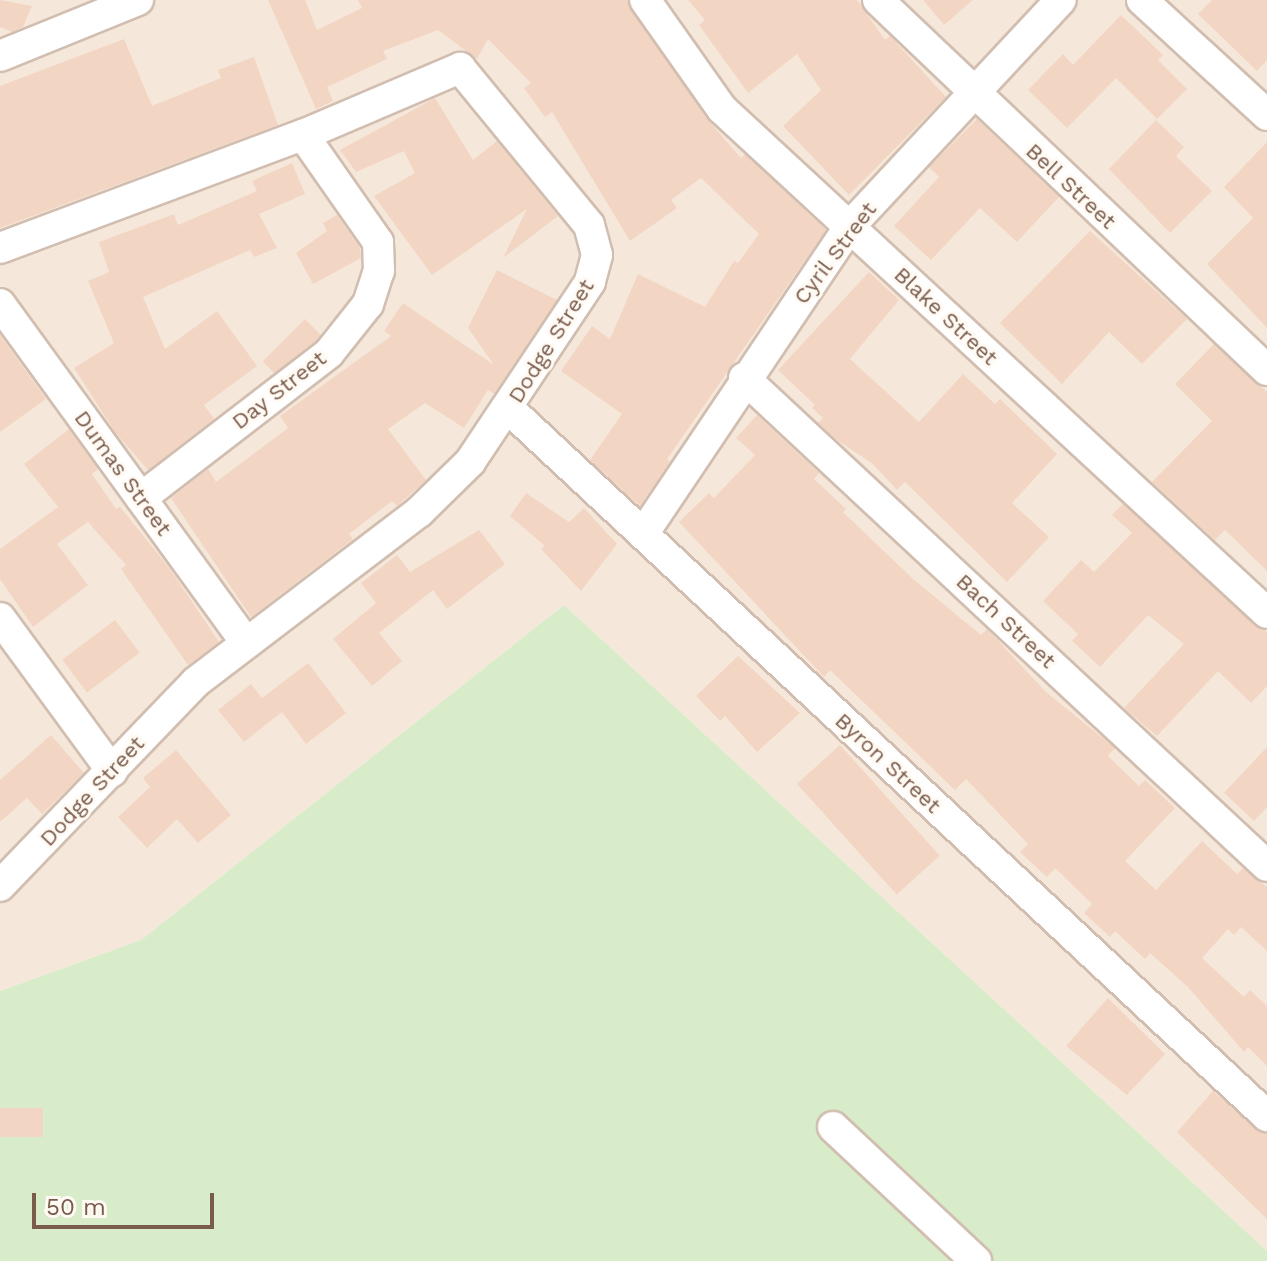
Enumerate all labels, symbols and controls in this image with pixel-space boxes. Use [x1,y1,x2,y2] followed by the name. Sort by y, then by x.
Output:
[1020,137,1122,235] street label: Bell Street
[788,196,882,310] street label: Cyril Street
[889,261,1003,371] street label: Blake Street
[502,274,600,408] street label: Dodge Street
[226,345,332,435] street label: Day Street
[69,405,177,541] street label: Dumas Street
[951,568,1061,674] street label: Bach Street
[830,707,946,819] street label: Byron Street
[34,730,150,852] street label: Dodge Street
[36,1177,218,1227] scale bar
[46,1193,106,1221] text: 50 m

